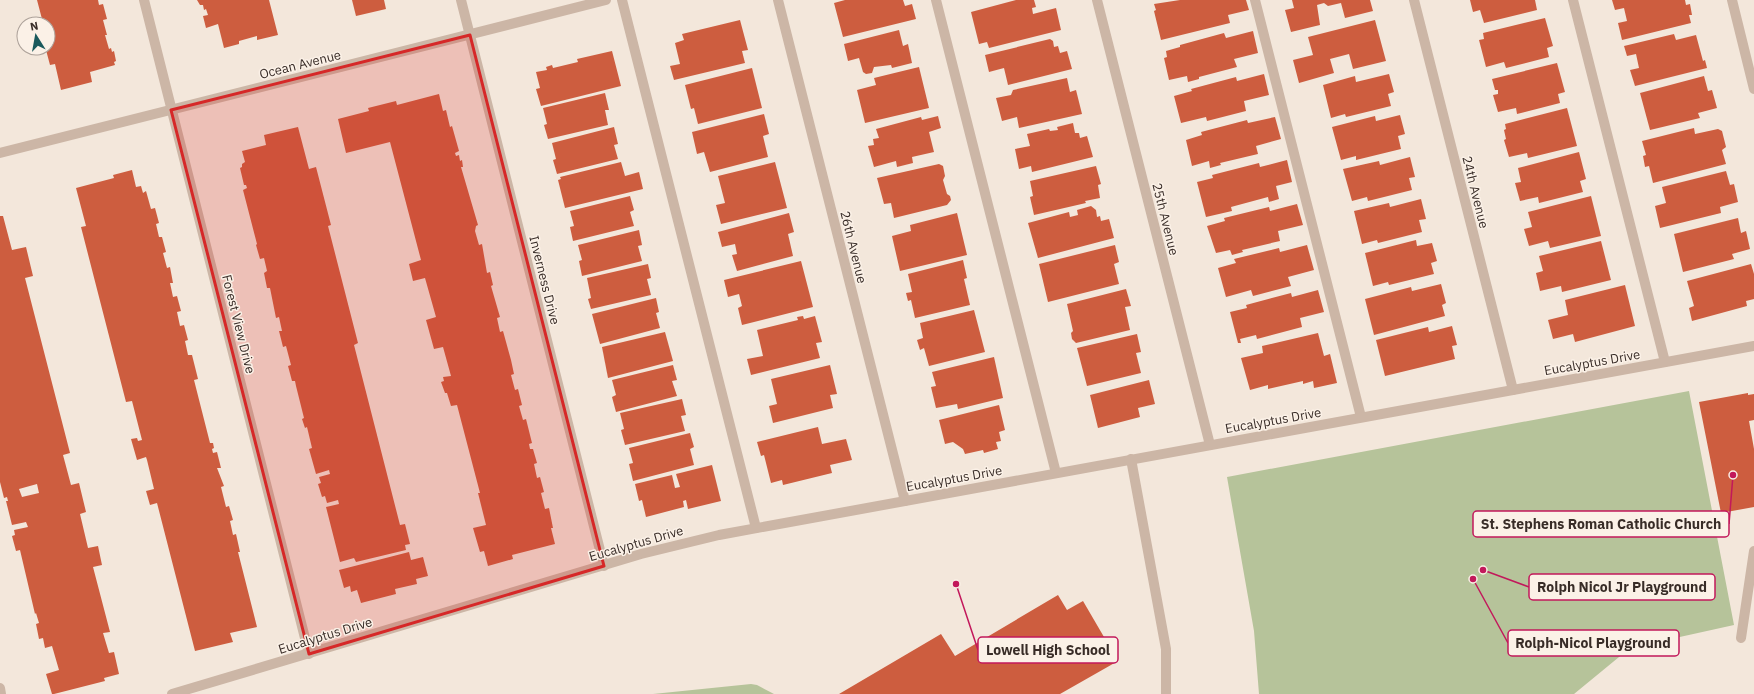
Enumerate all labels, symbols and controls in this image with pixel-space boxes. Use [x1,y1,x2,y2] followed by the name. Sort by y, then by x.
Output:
[16,16,56,56] north arrow
[29,19,39,34] text: N
[258,46,343,83] street label: Ocean Avenue
[1458,154,1493,230] street label: 24th Avenue
[1148,181,1183,257] street label: 25th Avenue
[836,209,871,285] street label: 26th Avenue
[525,234,564,326] street label: Inverness Drive
[218,273,259,375] street label: Forest View Drive
[1543,346,1641,379] street label: Eucalyptus Drive
[1224,404,1322,437] street label: Eucalyptus Drive
[905,462,1003,495] street label: Eucalyptus Drive
[1473,511,1729,537] callout: St. Stephens Roman Catholic Church
[1481,515,1721,533] text: St. Stephens Roman Catholic Church
[587,522,685,565] street label: Eucalyptus Drive
[1529,574,1715,600] callout: Rolph Nicol Jr Playground
[1537,578,1707,596] text: Rolph Nicol Jr Playground
[276,613,374,658] street label: Eucalyptus Drive
[1508,630,1679,656] callout: Rolph-Nicol Playground
[1515,634,1671,652] text: Rolph-Nicol Playground
[978,637,1118,663] callout: Lowell High School
[986,641,1110,659] text: Lowell High School

